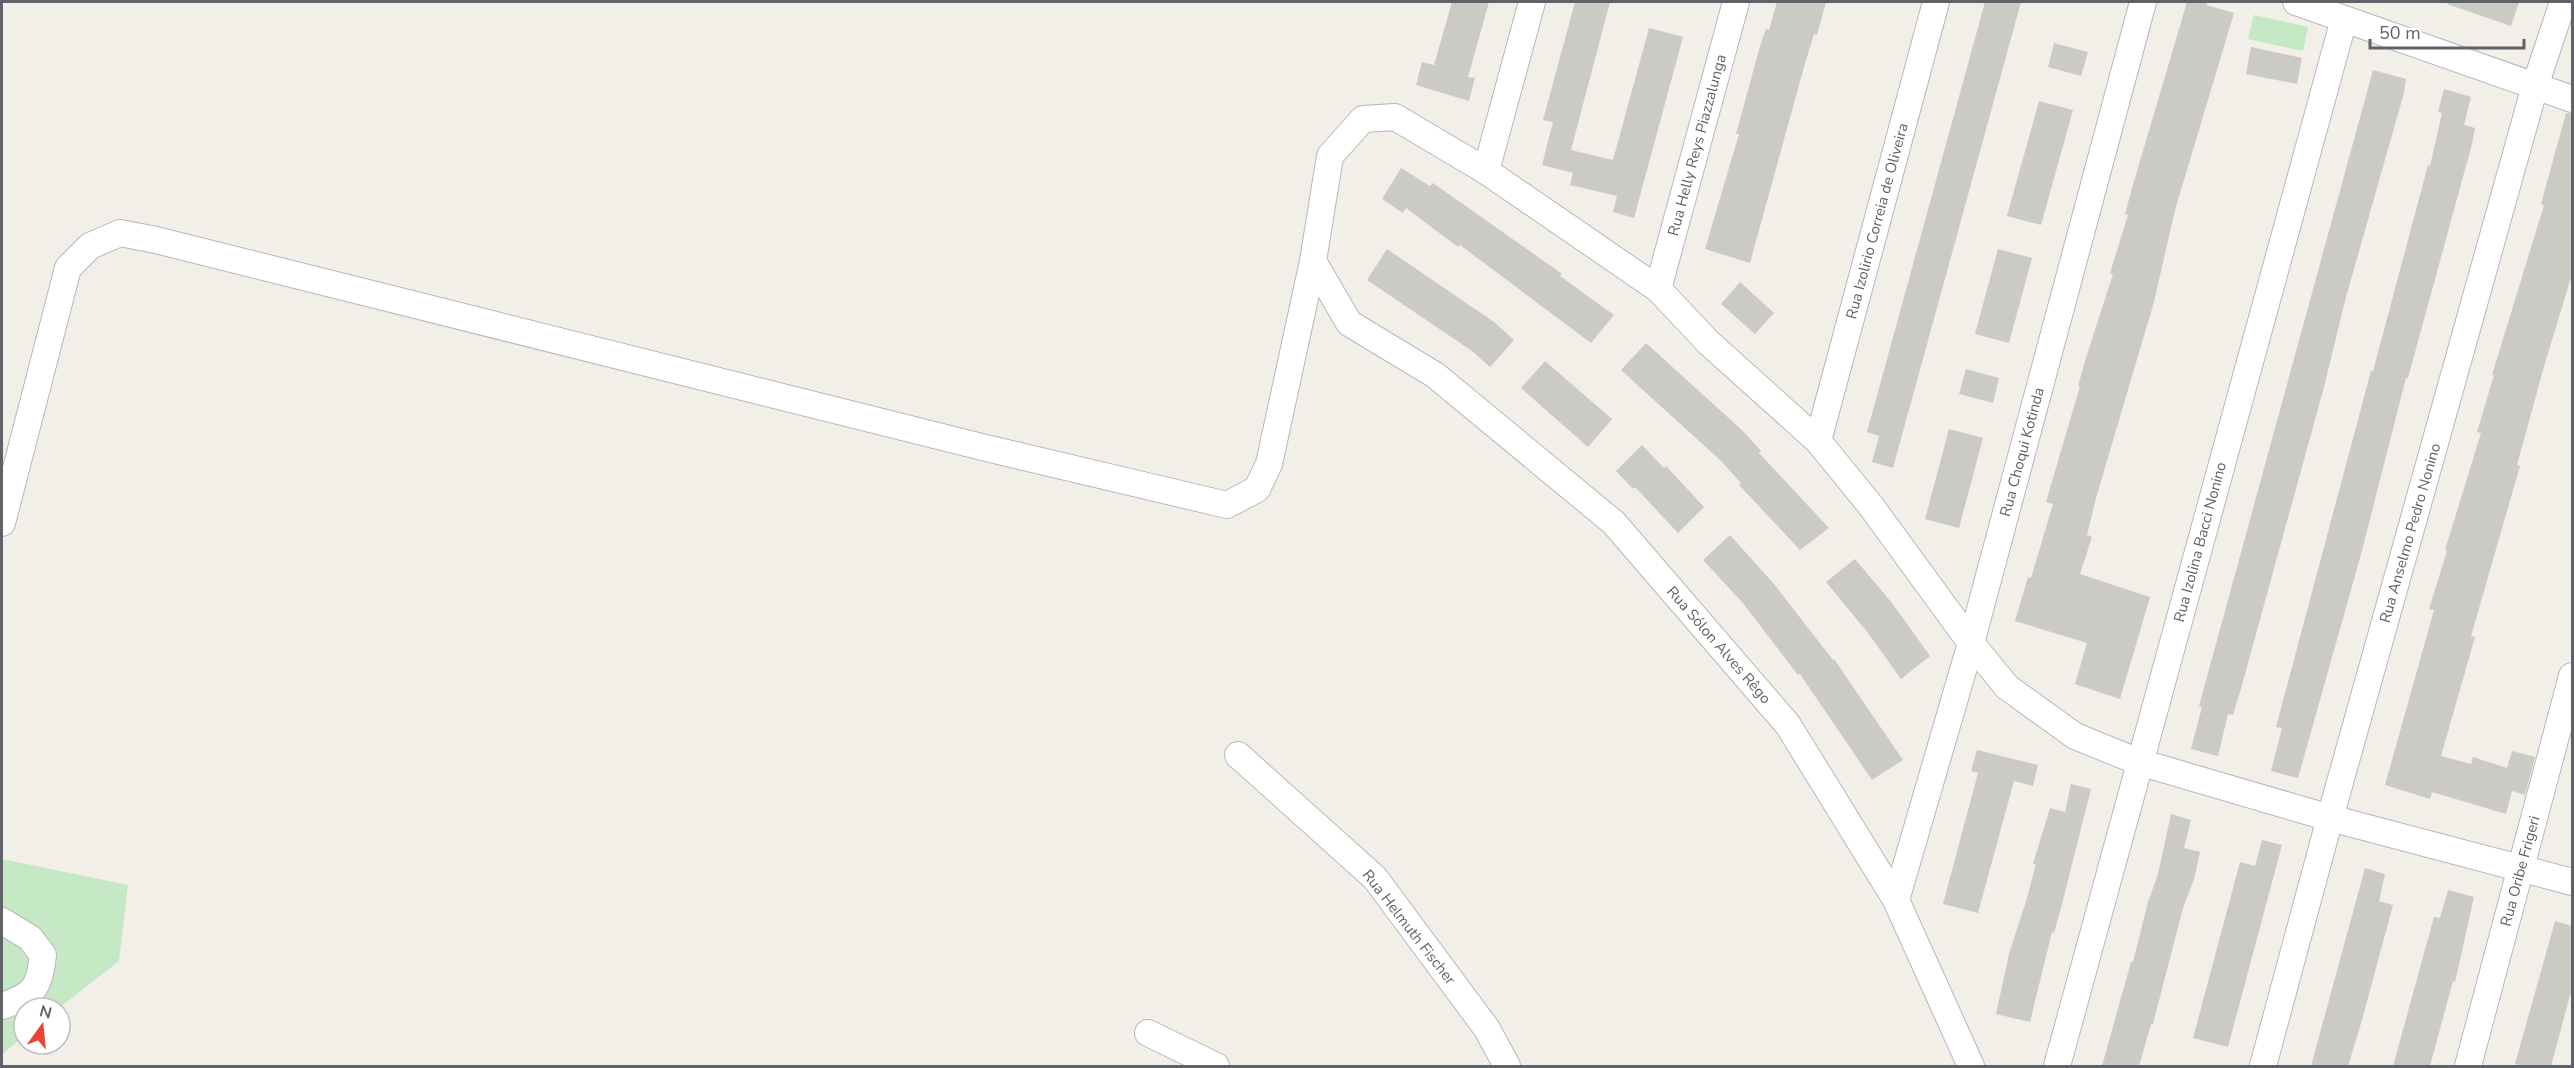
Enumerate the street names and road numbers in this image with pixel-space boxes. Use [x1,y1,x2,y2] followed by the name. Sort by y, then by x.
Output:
[1663,52,1731,238] street label: Rua Helly Reys Piazzalunga
[1841,121,1913,321] street label: Rua Izolirio Correia de Oliveira
[1995,385,2049,519] street label: Rua Choqui Kotinda
[2375,441,2445,625] street label: Rua Anselmo Pedro Nonino
[2169,460,2231,624] street label: Rua Izolina Bacci Nonino
[1662,582,1776,708] street label: Rua Sólon Alves Rêgo
[2496,813,2544,929] street label: Rua Oribe Frigeri
[1358,865,1461,989] street label: Rua Helmuth Fischer

